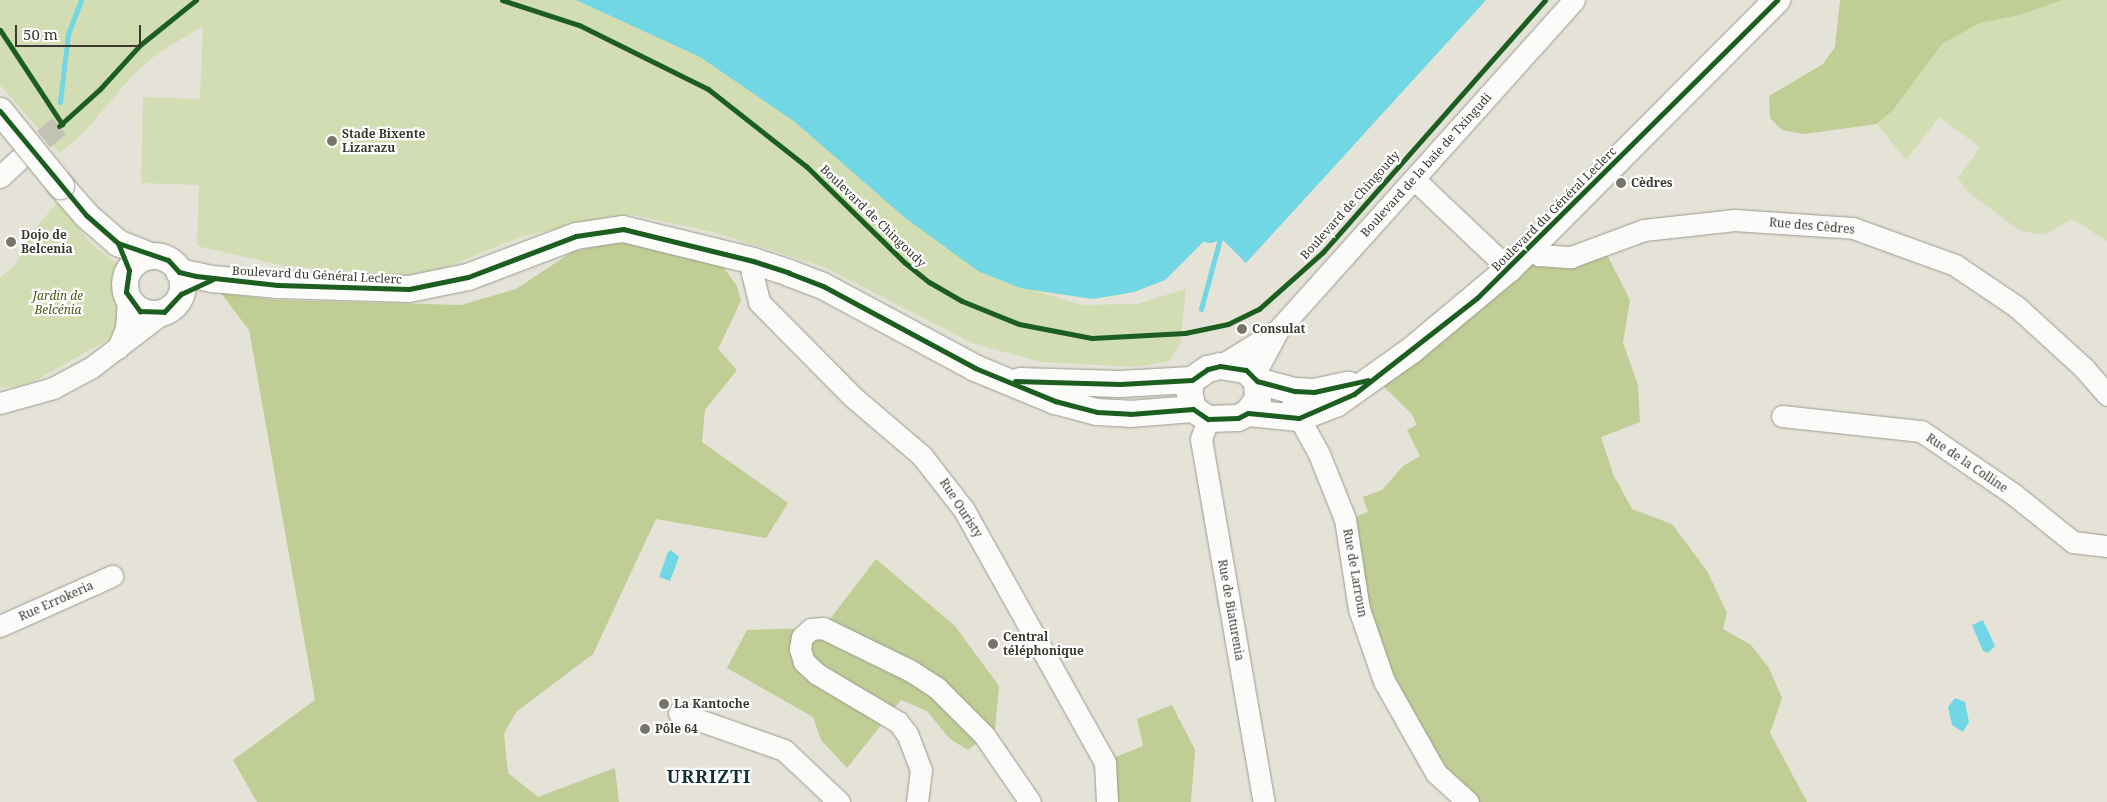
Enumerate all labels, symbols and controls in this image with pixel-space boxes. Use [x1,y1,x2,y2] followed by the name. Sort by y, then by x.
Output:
[18,15,144,47] scale bar
[23,24,58,44] text: 50 m
[1358,90,1494,240] street label: Boulevard de la baie de Txingudi
[342,127,425,155] place label: Stade Bixente Lizarazu
[326,135,338,147] marker: Stade Bixente Lizarazu
[1489,144,1619,274] street label: Boulevard du Général Leclerc
[1297,148,1403,262] street label: Boulevard de Chingoudy
[817,162,929,270] street label: Boulevard de Chingoudy
[1631,176,1673,190] place label: Cèdres
[1615,177,1627,189] marker: Cèdres
[1769,215,1855,237] street label: Rue des Cèdres
[21,228,73,256] place label: Dojo de Belcenia
[5,236,17,248] marker: Dojo de Belcenia
[232,263,402,287] street label: Boulevard du Général Leclerc
[33,289,83,317] park label: Jardin de Belcénia
[1252,322,1305,336] place label: Consulat
[1236,323,1248,335] marker: Consulat
[1923,430,2011,496] street label: Rue de la Colline
[937,476,985,540] street label: Rue Ouristy
[1340,528,1370,618] street label: Rue de Larroun
[1215,558,1247,662] street label: Rue de Biaturenia
[16,578,96,624] street label: Rue Errokeria
[1003,630,1084,658] place label: Central téléphonique
[987,638,999,650] marker: Central téléphonique
[674,697,750,711] place label: La Kantoche
[658,698,670,710] marker: La Kantoche
[655,722,698,736] place label: Pôle 64
[639,723,651,735] marker: Pôle 64
[666,765,752,787] district label: URRIZTI

